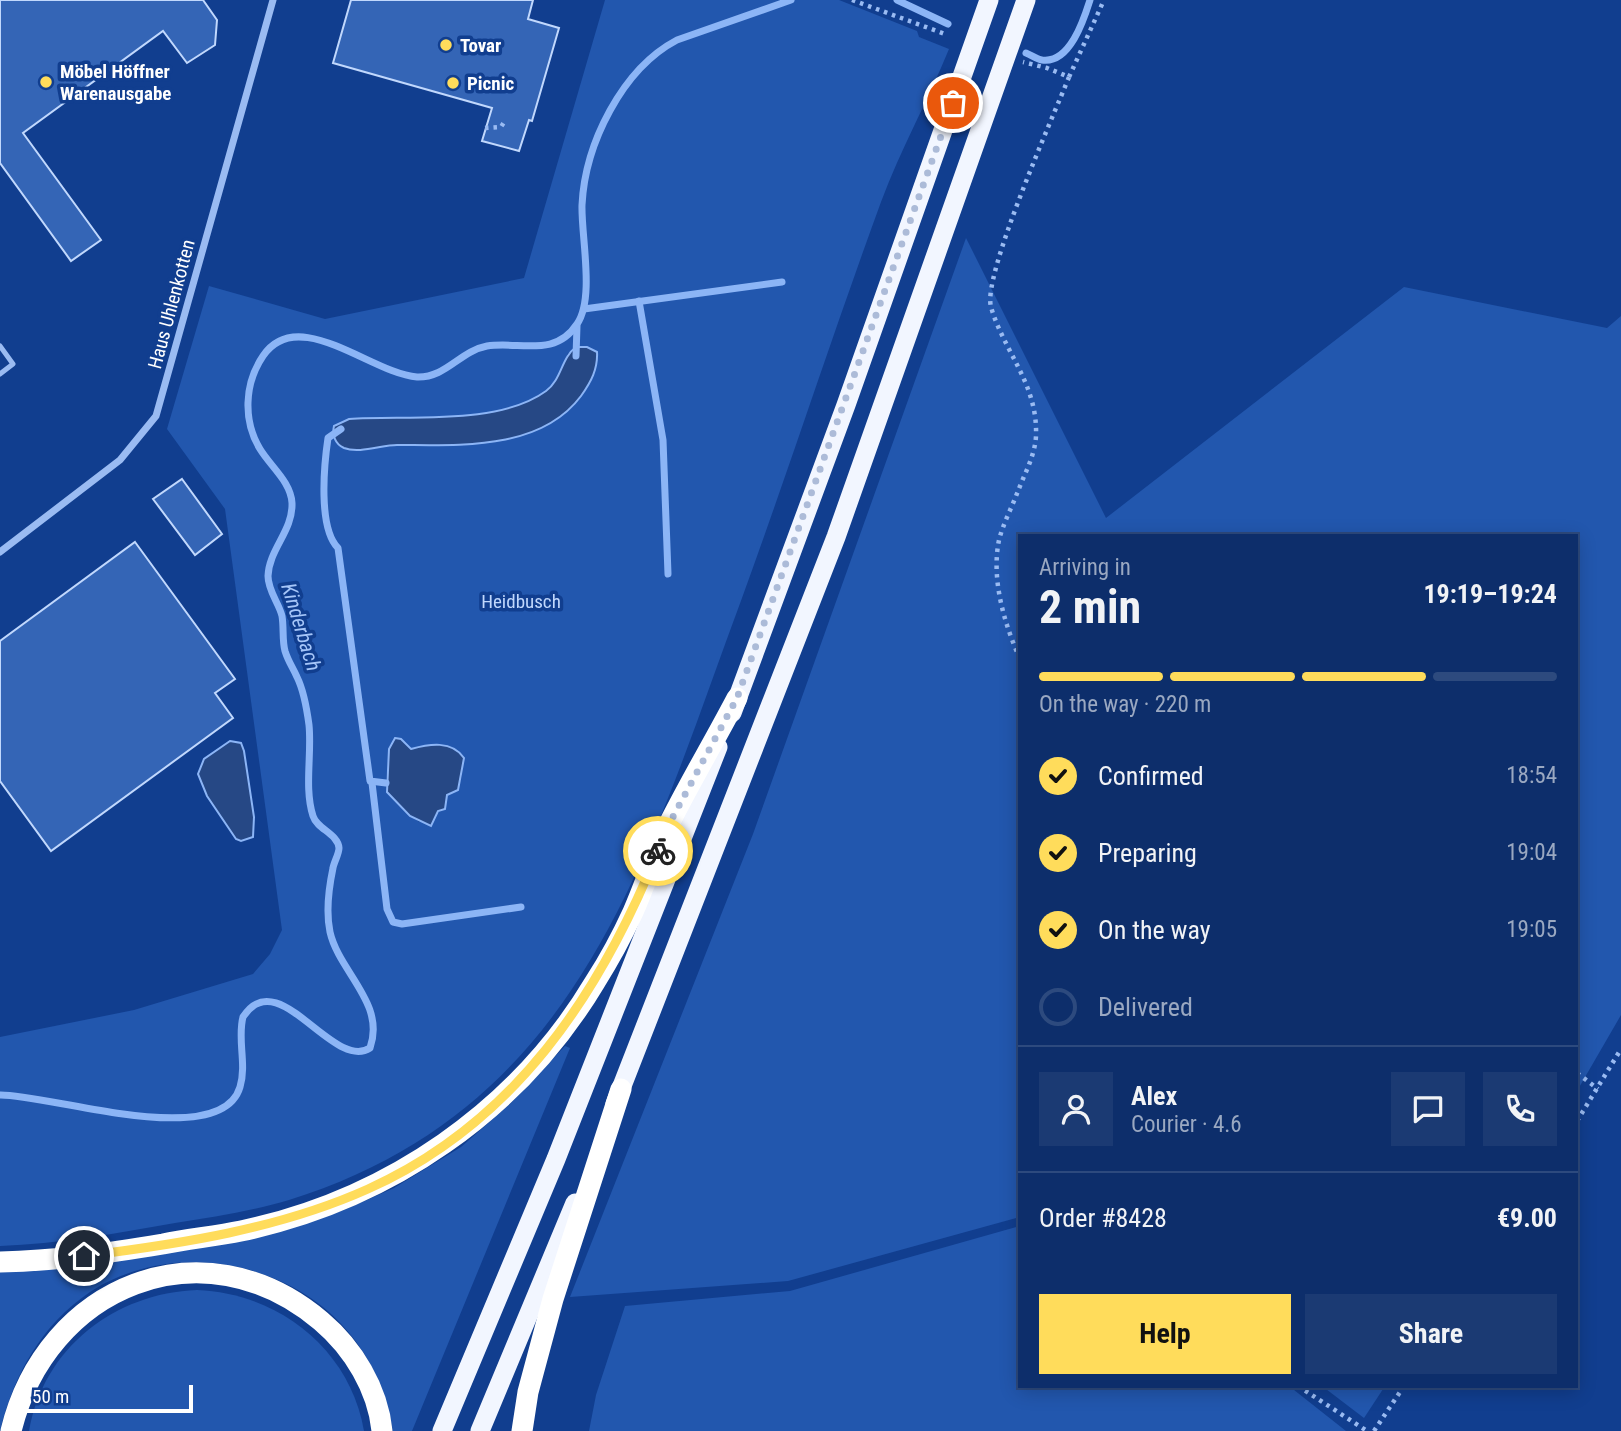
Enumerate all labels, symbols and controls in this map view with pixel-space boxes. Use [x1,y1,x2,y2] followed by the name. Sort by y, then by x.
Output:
[460,34,501,57] place label: Tovar
[438,37,454,53] marker: Tovar
[60,60,171,105] place label: Möbel Höffner Warenausgabe
[467,72,514,95] place label: Picnic
[923,73,983,133] pin
[38,74,54,90] marker: Möbel Höffner Warenausgabe
[445,75,461,91] marker: Picnic
[934,84,972,122] icon: bag
[143,237,200,371] street label: Haus Uhlenkotten
[1039,554,1131,581] text: Arriving in
[1423,579,1557,609] text: 19:19–19:24
[276,580,326,674] water label: Kinderbach
[1039,580,1141,634] text: 2 min
[481,590,561,613] park label: Heidbusch
[1039,691,1211,718] text: On the way · 220 m
[1039,757,1077,795] icon: check
[1098,761,1204,791] text: Confirmed
[1506,762,1557,789] text: 18:54
[623,816,693,886] courier
[639,832,677,870] icon: bike
[1039,834,1077,872] icon: check
[1098,838,1197,868] text: Preparing
[1506,839,1557,866] text: 19:04
[1039,911,1077,949] icon: check
[1098,915,1211,945] text: On the way
[1506,916,1557,943] text: 19:05
[1098,992,1193,1022] text: Delivered
[1039,1072,1113,1146] button: person
[1391,1072,1465,1146] button: chat
[1483,1072,1557,1146] button: phone
[1131,1081,1177,1111] text: Alex
[1131,1111,1242,1138] text: Courier · 4.6
[1039,1203,1167,1233] text: Order #8428
[1497,1203,1557,1233] text: €9.00
[54,1226,114,1286] pin
[65,1237,103,1275] icon: home
[1039,1294,1291,1374] button: Help
[1305,1294,1557,1374] button: Share
[21,1382,192,1414] scale bar
[32,1385,69,1408] text: 50 m

